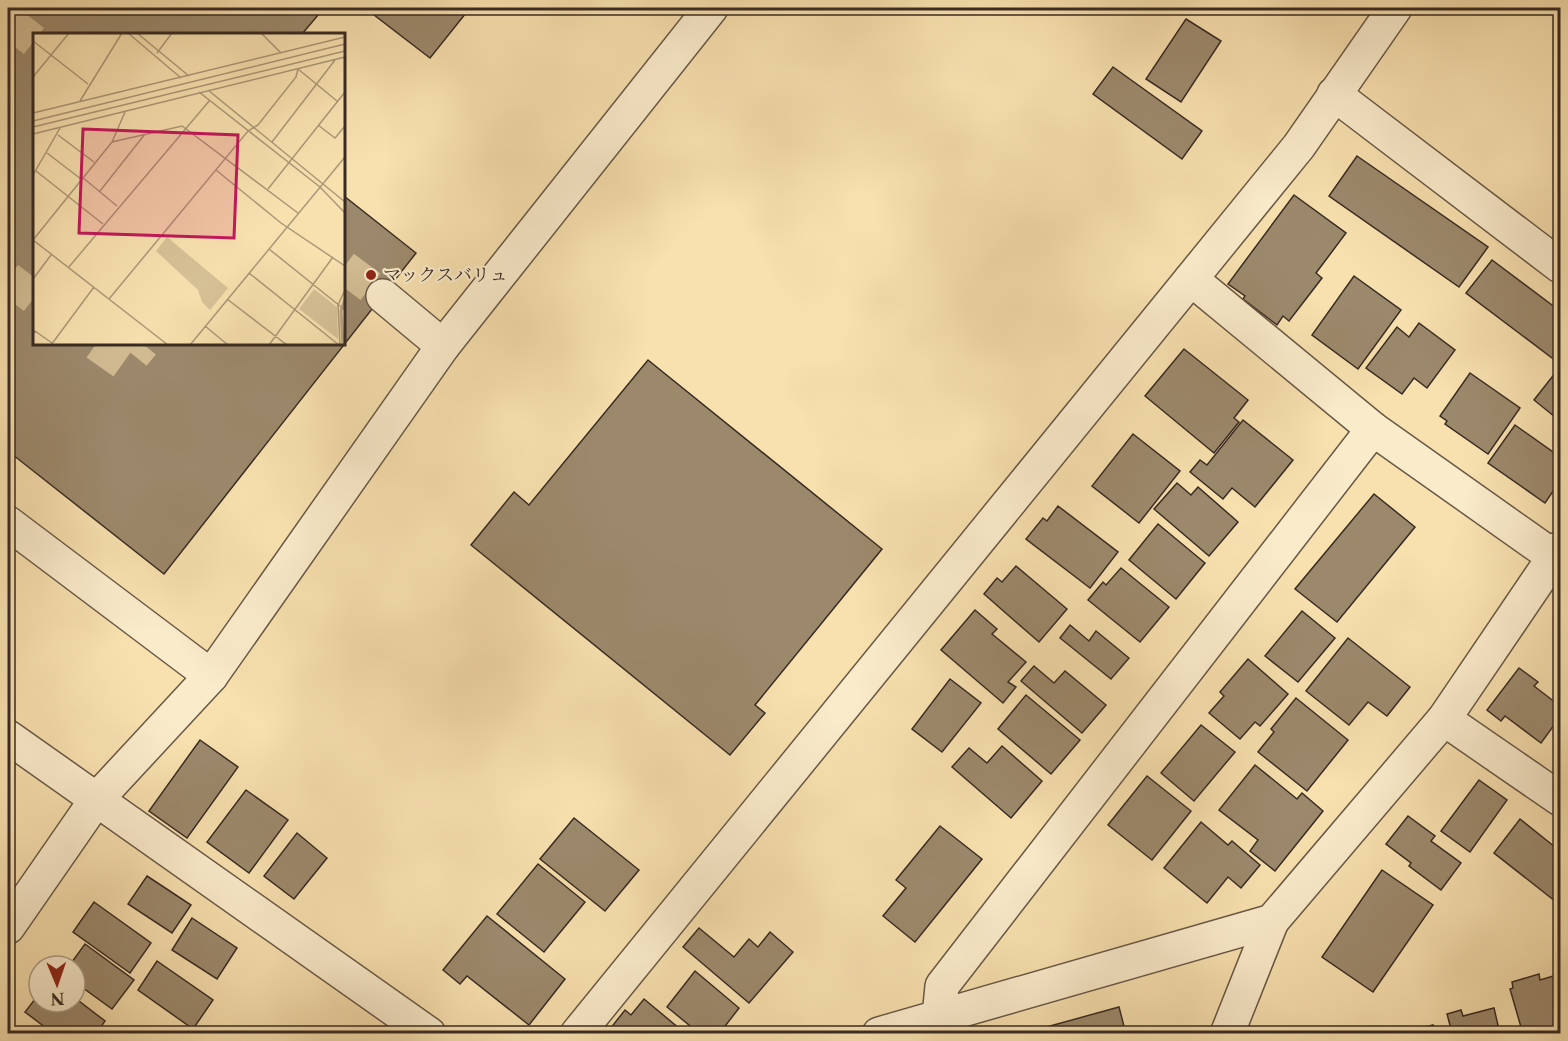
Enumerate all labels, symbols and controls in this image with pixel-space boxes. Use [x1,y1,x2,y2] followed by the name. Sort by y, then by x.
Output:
[33,33,345,345] inset map
[383,264,508,286] place label: マックスバリュ
[364,268,378,282] marker: マックスバリュ
[27,954,87,1014] north arrow
[50,989,65,1009] text: N

